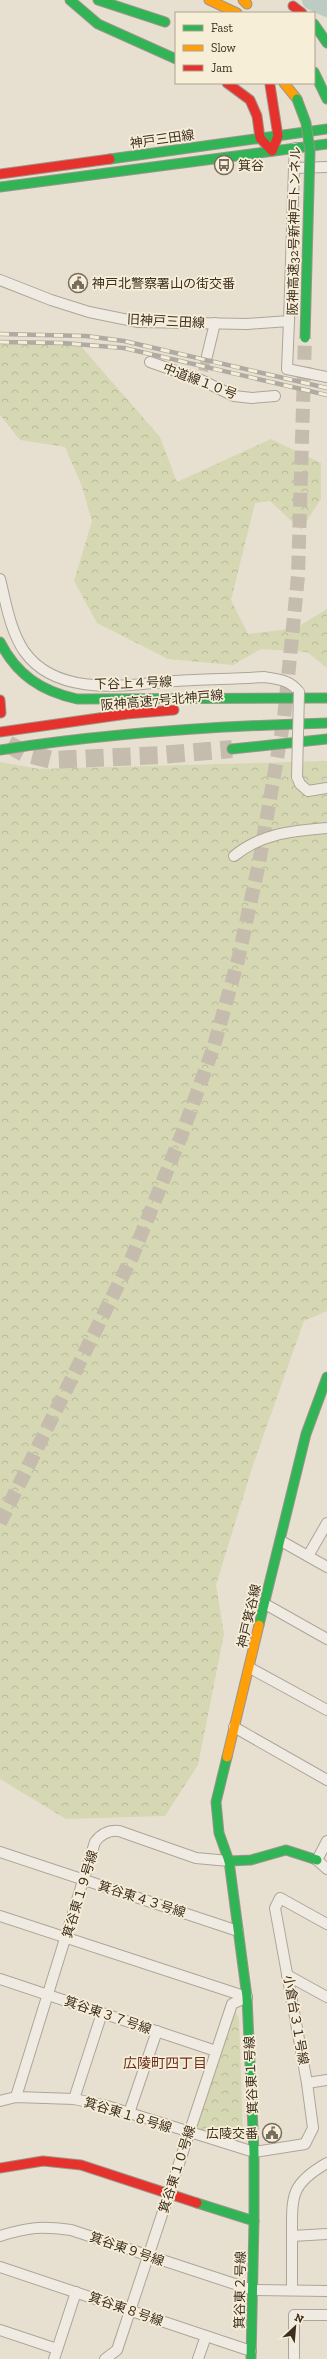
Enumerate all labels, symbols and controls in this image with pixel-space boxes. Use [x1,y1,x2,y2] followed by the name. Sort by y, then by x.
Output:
[175,12,315,84] legend
[211,21,234,35] text: Fast
[211,41,237,55] text: Slow
[211,61,233,75] text: Jam
[129,127,195,151] street label: 神戸三田線
[285,146,303,316] street label: 阪神高速32号新神戸トンネル
[213,154,235,176] bus stop icon: 箕谷
[238,158,264,173] place label: 箕谷
[67,272,89,294] public building icon: 神戸北警察署山の街交番
[92,276,235,291] place label: 神戸北警察署山の街交番
[127,311,205,331] street label: 旧神戸三田線
[161,360,239,402] street label: 中道線１０号
[94,674,172,692] street label: 下谷上４号線
[100,687,224,713] street label: 阪神高速7号北神戸線
[234,1583,264,1649] street label: 神戸箕谷線
[60,1848,100,1940] street label: 箕谷東１９号線
[96,1878,188,1920] street label: 箕谷東４３号線
[281,1974,311,2066] street label: 小倉台３１号線
[63,1993,153,2037] street label: 箕谷東３７号線
[241,2036,261,2114] street label: 箕谷東１号線
[123,2055,207,2072] district label: 広陵町四丁目
[82,2095,174,2135] street label: 箕谷東１８号線
[261,2122,283,2144] public building icon: 広陵交番
[156,2123,198,2215] street label: 箕谷東１０号線
[206,2126,258,2141] place label: 広陵交番
[88,2229,166,2269] street label: 箕谷東９号線
[232,2251,248,2329] street label: 箕谷東２号線
[87,2289,165,2329] street label: 箕谷東８号線
[275,2307,315,2347] north arrow
[293,2311,306,2326] text: N

